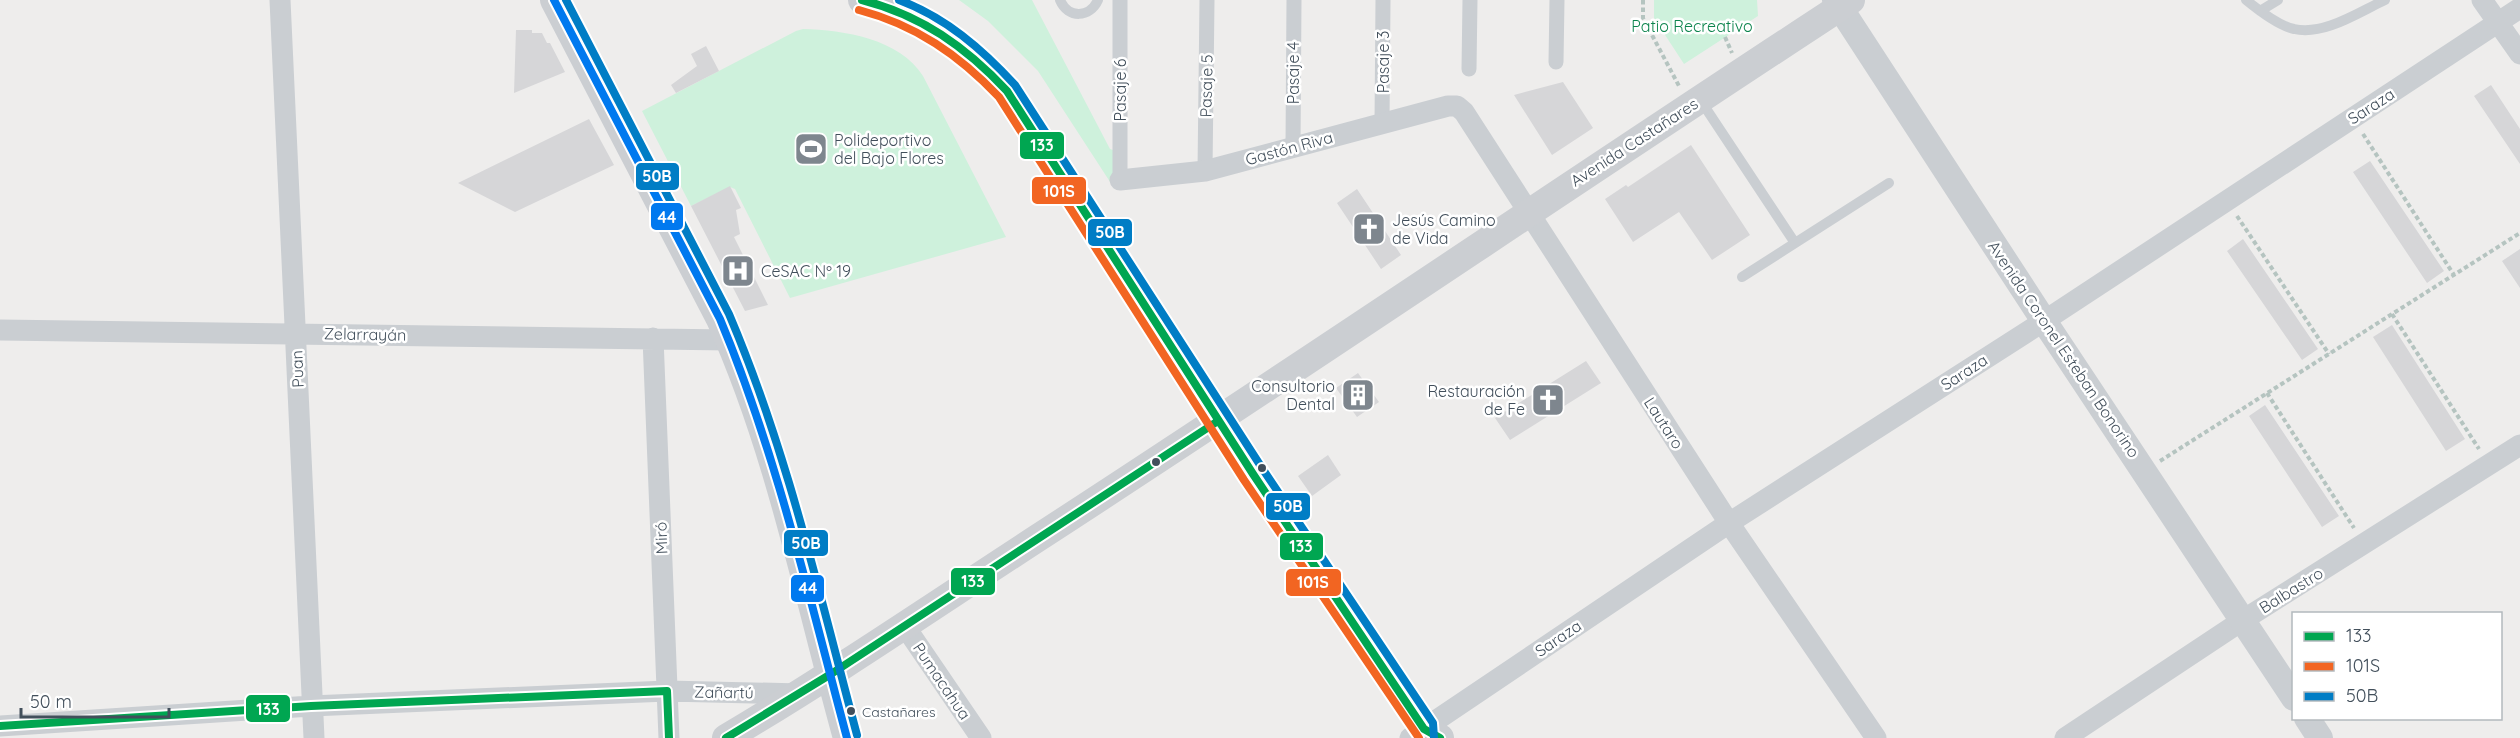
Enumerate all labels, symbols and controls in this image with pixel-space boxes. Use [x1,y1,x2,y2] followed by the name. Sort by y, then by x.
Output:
[1631,16,1753,36] park label: Patio Recreativo
[1373,31,1393,93] street label: Pasaje 3
[1283,42,1303,104] street label: Pasaje 4
[1195,54,1217,118] street label: Pasaje 5
[1110,58,1130,121] street label: Pasaje 6
[2344,84,2398,128] street label: Saraza
[1567,93,1701,191] street label: Avenida Castañares
[1243,127,1335,169] street label: Gastón Riva
[834,130,944,168] place label: Polideportivo del Bajo Flores
[793,131,829,167] sports icon: Polideportivo del Bajo Flores
[1019,131,1065,160] line badge: 133
[1030,135,1054,155] text: 133
[635,162,680,191] line badge: 50B
[642,166,672,186] text: 50B
[1031,176,1087,205] line badge: 101S
[1043,181,1075,201] text: 101S
[650,202,684,231] line badge: 44
[658,207,677,227] text: 44
[1392,210,1496,248] place label: Jesús Camino de Vida
[1351,211,1387,247] church icon: Jesús Camino de Vida
[1087,218,1133,247] line badge: 50B
[1095,222,1125,242] text: 50B
[1984,237,2144,461] street label: Avenida Coronel Esteban Bonorino
[720,253,756,289] hospital icon: CeSAC Nº 19
[761,261,851,281] place label: CeSAC Nº 19
[324,323,406,345] street label: Zelarrayán
[286,350,308,388] street label: Puan
[1937,350,1991,394] street label: Saraza
[1251,376,1335,414] place label: Consultorio Dental
[1340,377,1376,413] building icon: Consultorio Dental
[1427,381,1525,419] place label: Restauración de Fe
[1530,382,1566,418] church icon: Restauración de Fe
[1640,393,1688,453] street label: Lautaro
[1150,456,1162,468] unlabelled marker
[1256,462,1268,474] unlabelled marker
[1265,492,1311,521] line badge: 50B
[1273,496,1303,516] text: 50B
[650,521,672,555] street label: Miró
[783,529,829,557] line badge: 50B
[1279,532,1324,561] line badge: 133
[791,533,821,553] text: 50B
[1289,536,1313,556] text: 133
[2255,563,2327,617] street label: Balbastro
[950,567,996,596] line badge: 133
[1285,568,1342,597] line badge: 101S
[961,571,985,591] text: 133
[1297,572,1329,592] text: 101S
[790,574,825,603] line badge: 44
[799,578,818,598] text: 44
[2292,612,2502,720] legend
[1531,615,1585,661] street label: Saraza
[2346,624,2372,647] text: 133
[909,639,975,723] street label: Pumacahua
[2346,654,2380,677] text: 101S
[21,681,170,719] scale bar
[694,681,754,703] street label: Zañartú
[2346,684,2378,707] text: 50B
[30,690,72,713] text: 50 m
[245,694,291,723] line badge: 133
[256,699,280,719] text: 133
[862,703,936,721] place label: Castañares
[845,705,857,717] marker: Castañares

